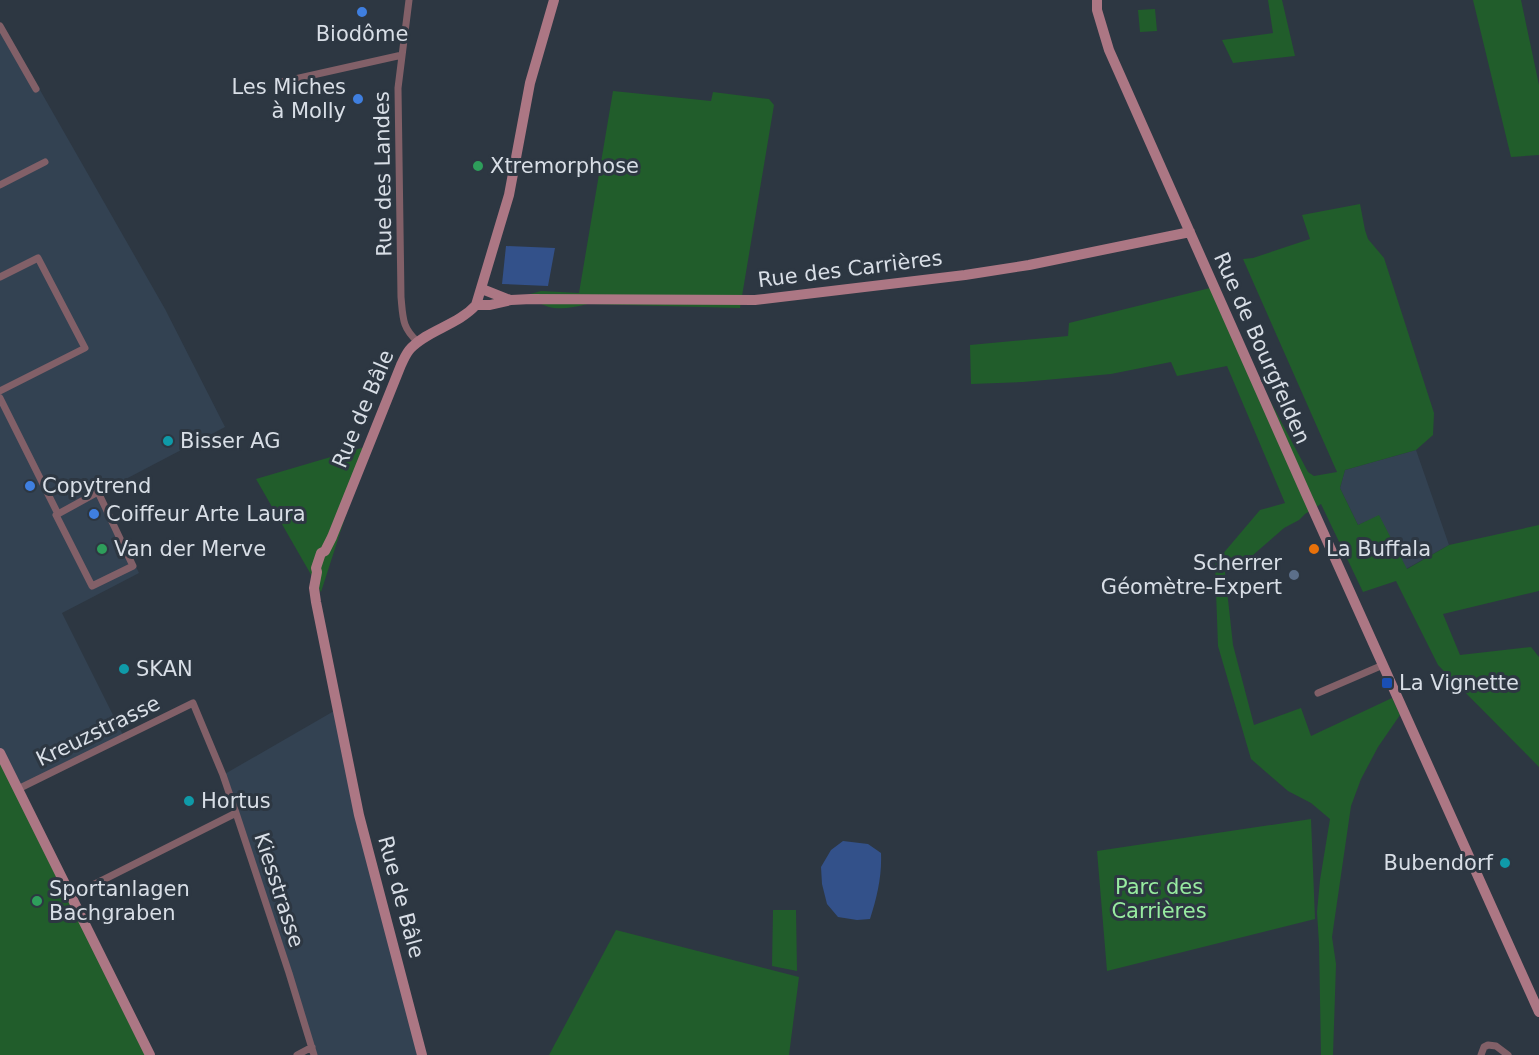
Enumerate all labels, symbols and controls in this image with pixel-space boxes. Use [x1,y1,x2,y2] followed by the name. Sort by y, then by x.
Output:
[355,5,369,19] marker: Biodôme
[316,22,408,46] place label: Biodôme
[231,75,346,123] place label: Les Miches à Molly
[370,91,396,257] street label: Rue des Landes
[351,92,365,106] marker: Les Miches à Molly
[490,154,639,178] place label: Xtremorphose
[471,159,485,173] marker: Xtremorphose
[756,246,944,292] street label: Rue des Carrières
[1209,248,1315,448] street label: Rue de Bourgfelden
[327,347,399,471] street label: Rue de Bâle
[180,429,281,453] place label: Bisser AG
[161,434,175,448] marker: Bisser AG
[42,474,151,498] place label: Copytrend
[23,479,37,493] marker: Copytrend
[106,502,306,526] place label: Coiffeur Arte Laura
[87,507,101,521] marker: Coiffeur Arte Laura
[114,537,266,561] place label: Van der Merve
[1326,537,1431,561] place label: La Buffala
[95,542,109,556] marker: Van der Merve
[1307,542,1321,556] marker: La Buffala
[1101,551,1282,599] place label: Scherrer Géomètre-Expert
[1287,568,1301,582] marker: Scherrer Géomètre-Expert
[136,657,193,681] place label: SKAN
[117,662,131,676] marker: SKAN
[1399,671,1519,695] place label: La Vignette
[1380,676,1394,690] marker: La Vignette
[32,691,164,771] street label: Kreuzstrasse
[201,789,271,813] place label: Hortus
[182,794,196,808] marker: Hortus
[249,830,309,950] street label: Kiesstrasse
[373,833,429,961] street label: Rue de Bâle
[1384,851,1494,875] place label: Bubendorf
[1498,856,1512,870] marker: Bubendorf
[1111,875,1207,923] park label: Parc des Carrières
[49,877,190,925] place label: Sportanlagen Bachgraben
[30,894,44,908] marker: Sportanlagen Bachgraben

